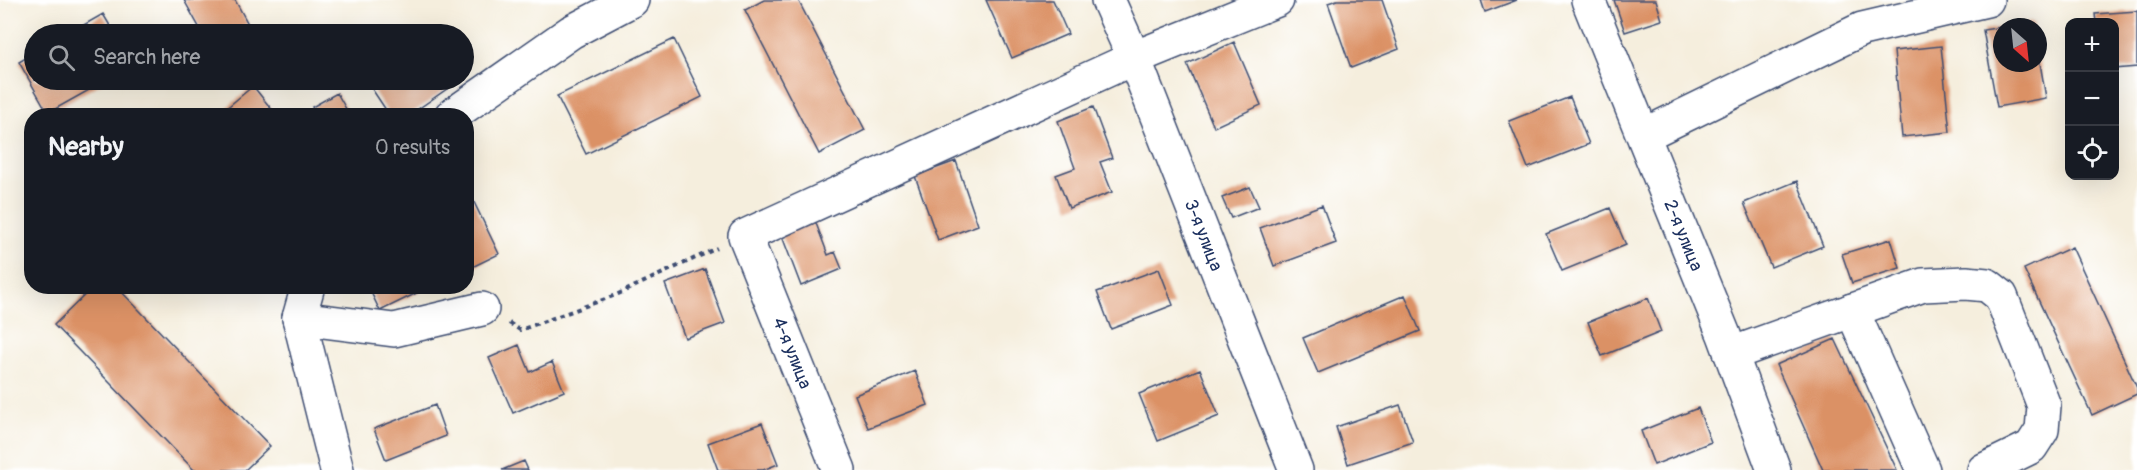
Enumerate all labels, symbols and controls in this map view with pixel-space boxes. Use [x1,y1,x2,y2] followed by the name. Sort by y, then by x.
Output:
[1993,18,2047,72] north arrow
[2065,18,2119,180] map controls
[2065,18,2119,72] button: +
[24,24,474,90] search box
[45,41,78,74] icon: search
[93,43,200,71] text: Search here
[2065,72,2119,126] button: −
[2065,126,2119,180] button: locate
[48,131,124,163] text: Nearby
[375,135,450,160] text: 0 results
[1179,196,1228,274] street label: 3-я улица
[1659,196,1708,274] street label: 2-я улица
[767,314,817,392] street label: 4-я улица

